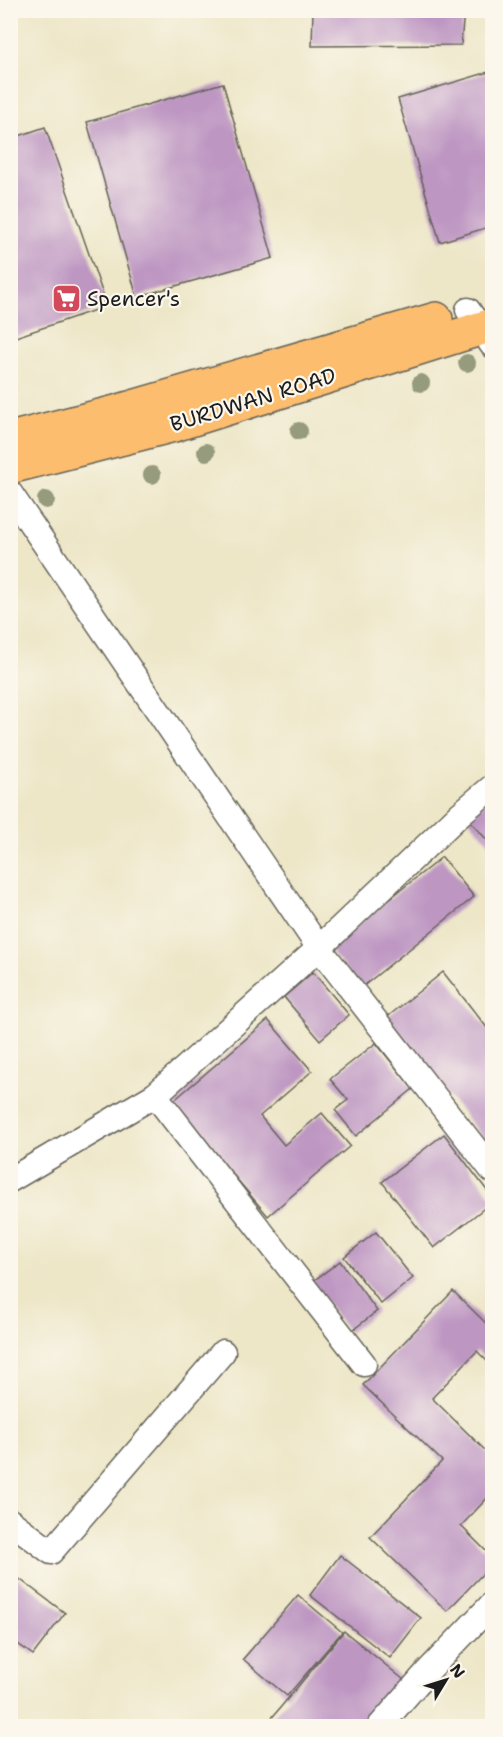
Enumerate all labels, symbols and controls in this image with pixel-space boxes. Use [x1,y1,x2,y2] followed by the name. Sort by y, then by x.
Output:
[50,283,82,315] supermarket icon: Spencer's
[87,285,180,313] place label: Spencer's
[167,361,339,439] street label: BURDWAN ROAD
[416,1650,476,1710] north arrow
[445,1660,470,1683] text: N

